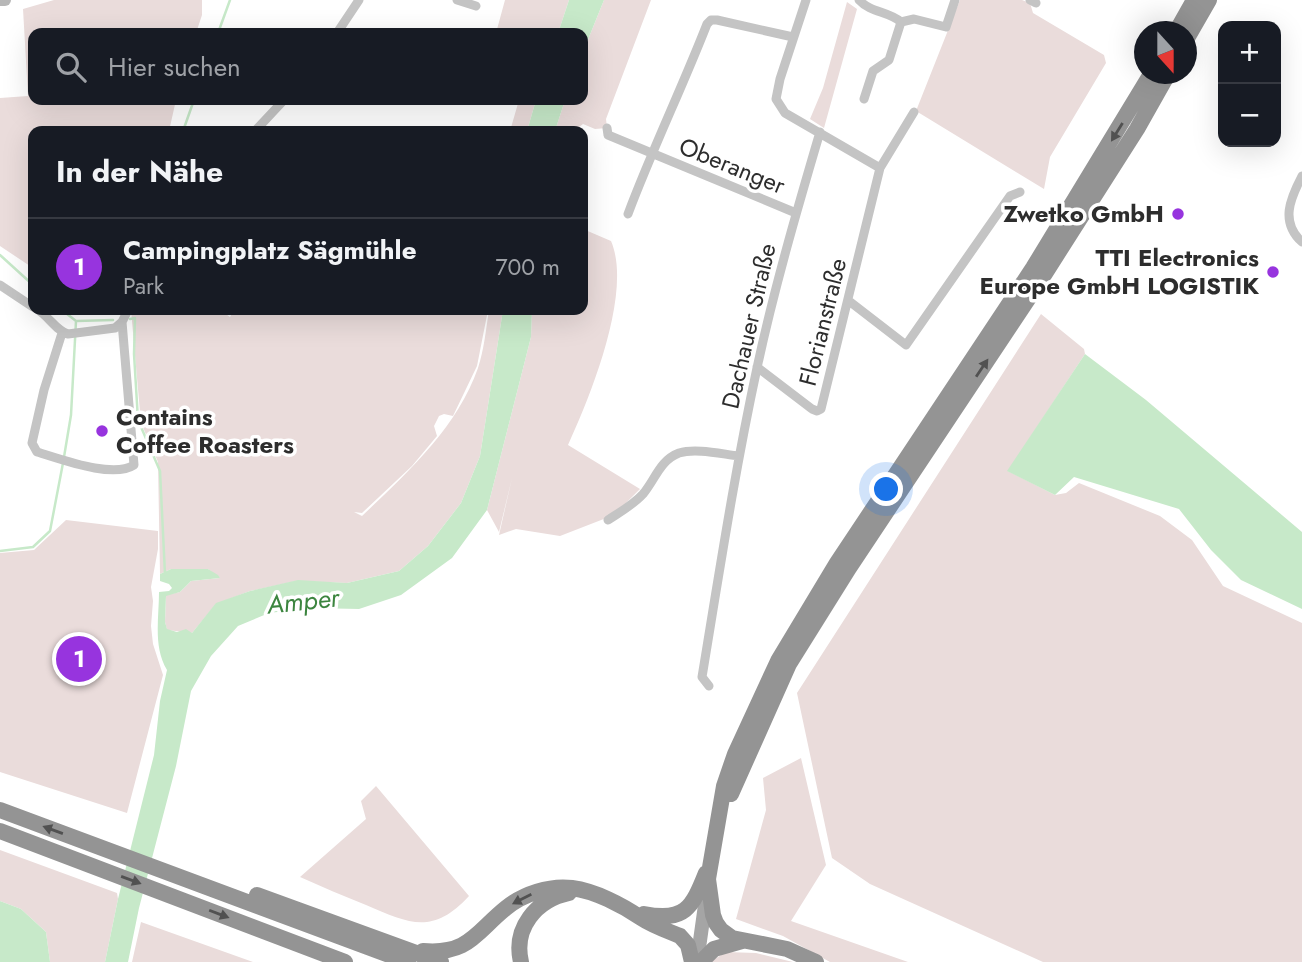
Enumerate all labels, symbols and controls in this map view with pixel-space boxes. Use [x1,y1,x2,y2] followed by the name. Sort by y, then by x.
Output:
[1134,21,1197,84] north arrow
[1218,21,1281,147] map controls
[1218,21,1281,84] button: +
[28,28,588,105] search box
[52,48,90,86] icon: search
[108,48,241,86] text: Hier suchen
[1218,84,1281,147] button: −
[1110,123,1123,142] one-way arrow
[674,128,791,203] street label: Oberanger
[56,150,223,193] text: In der Nähe
[1003,196,1164,231] place label: Zwetko GmbH
[1170,206,1186,222] marker: Zwetko GmbH
[123,231,417,269] text: Campingplatz Sägmühle
[713,240,785,412] street label: Dachauer Straße
[979,240,1259,303] place label: TTI Electronics Europe GmbH LOGISTIK
[73,250,85,284] text: 1
[495,250,560,284] text: 700 m
[790,254,855,389] street label: Florianstraße
[1265,264,1281,280] marker: TTI Electronics Europe GmbH LOGISTIK
[123,269,164,303] text: Park
[975,359,989,377] one-way arrow
[116,399,294,462] place label: Contains Coffee Roasters
[94,423,110,439] marker: Contains Coffee Roasters
[869,472,903,506] your location
[264,578,342,624] water label: Amper
[56,633,102,685] pin: 1
[43,824,64,835] one-way arrow
[120,875,141,886] one-way arrow
[512,893,532,905] one-way arrow
[208,908,229,919] one-way arrow

